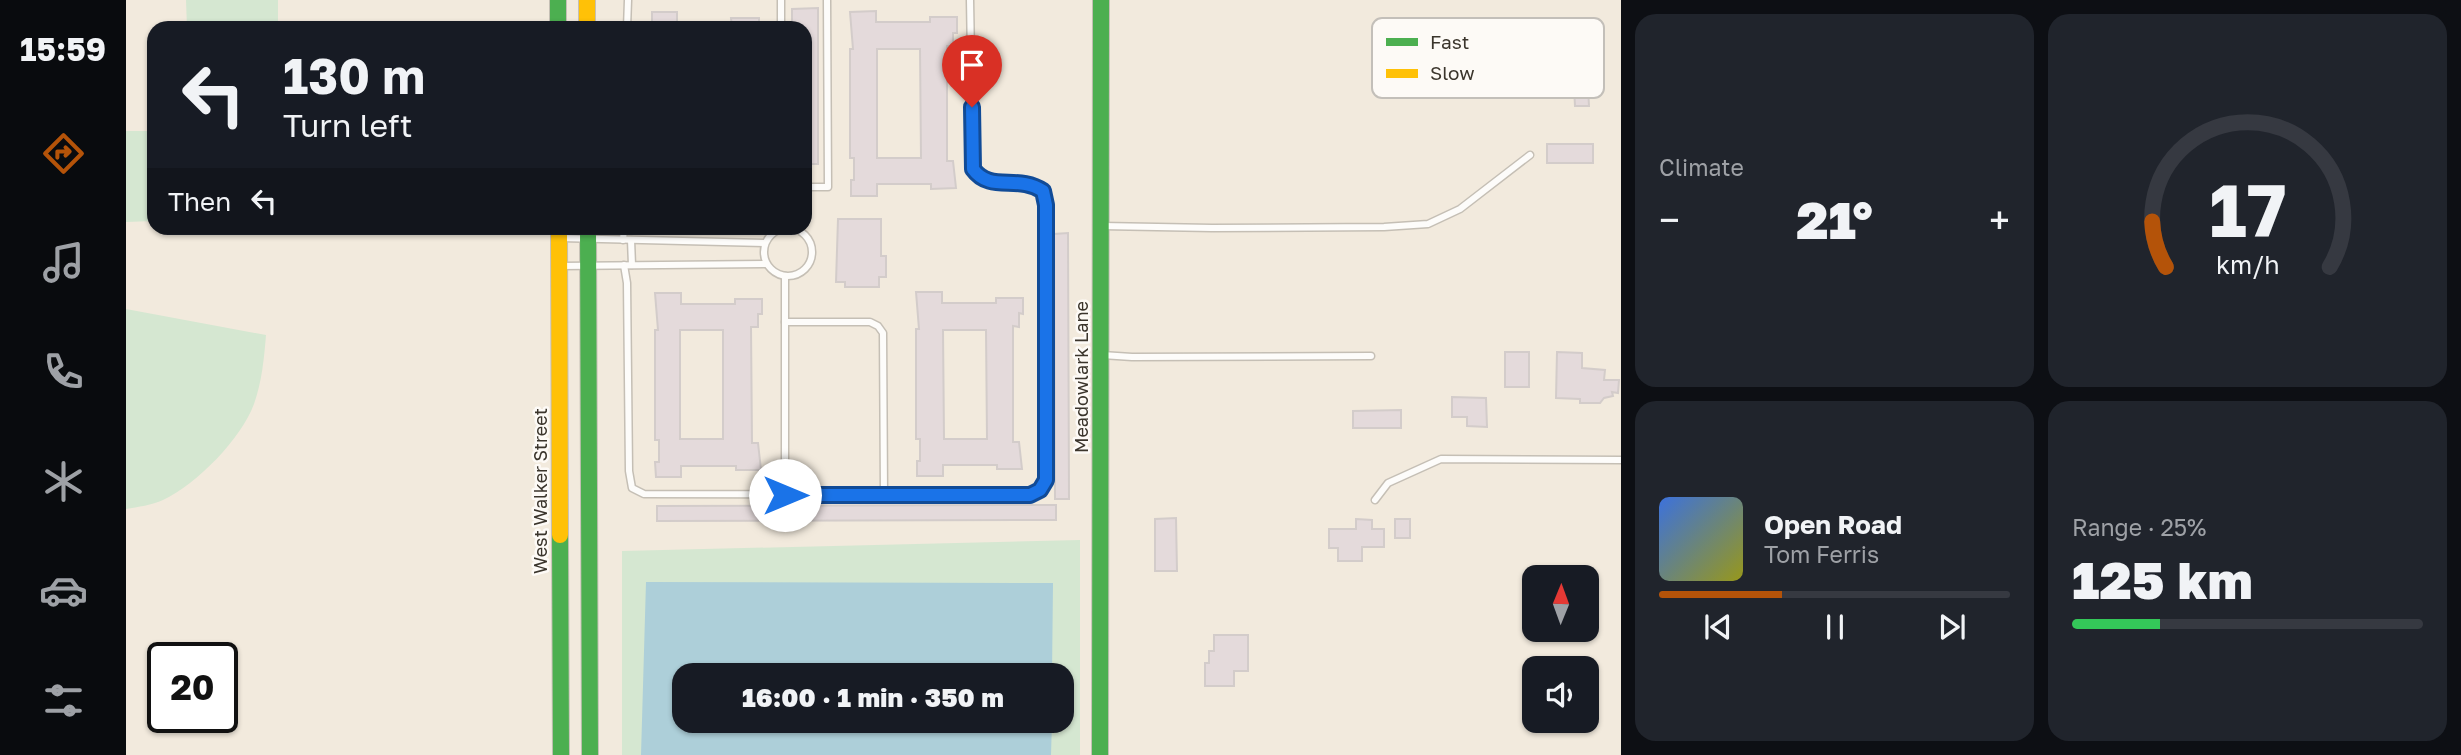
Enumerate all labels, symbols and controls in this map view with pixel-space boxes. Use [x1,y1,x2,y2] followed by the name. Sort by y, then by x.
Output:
[1372,18,1604,98] legend
[20,30,106,68] text: 15:59
[1430,30,1469,53] text: Fast
[942,35,1002,107] pin
[283,46,425,105] text: 130 m
[953,46,991,84] icon: arrive
[168,49,259,140] icon: left
[1430,61,1475,84] text: Slow
[283,106,412,144] text: Turn left
[39,129,88,178] icon: directions
[1659,153,1744,181] text: Climate
[2209,166,2286,253] text: 17
[245,182,283,220] icon: left
[168,186,231,217] text: Then
[1796,188,1873,250] text: 21°
[1659,197,1680,242] text: −
[1989,197,2010,242] text: +
[39,238,88,287] icon: music
[2216,248,2279,279] text: km/h
[1070,301,1092,453] street label: Meadowlark Lane
[39,347,88,396] icon: phone
[529,408,551,574] street label: West Walker Street
[39,457,88,506] icon: climate
[748,458,822,532] position arrow
[1764,509,1902,540] text: Open Road
[2072,513,2206,541] text: Range · 25%
[1764,540,1879,568] text: Tom Ferris
[2072,548,2253,610] text: 125 km
[1522,565,1600,642] north arrow
[1522,565,1599,733] map controls
[39,566,88,615] icon: car
[1699,608,1737,646] icon: previous
[1816,608,1854,646] icon: pause
[1933,608,1971,646] icon: next
[147,642,238,733] speed limit sign: 20
[1522,656,1599,733] button: sound
[39,676,88,725] icon: filters
[742,682,1004,713] text: 16:00 · 1 min · 350 m

